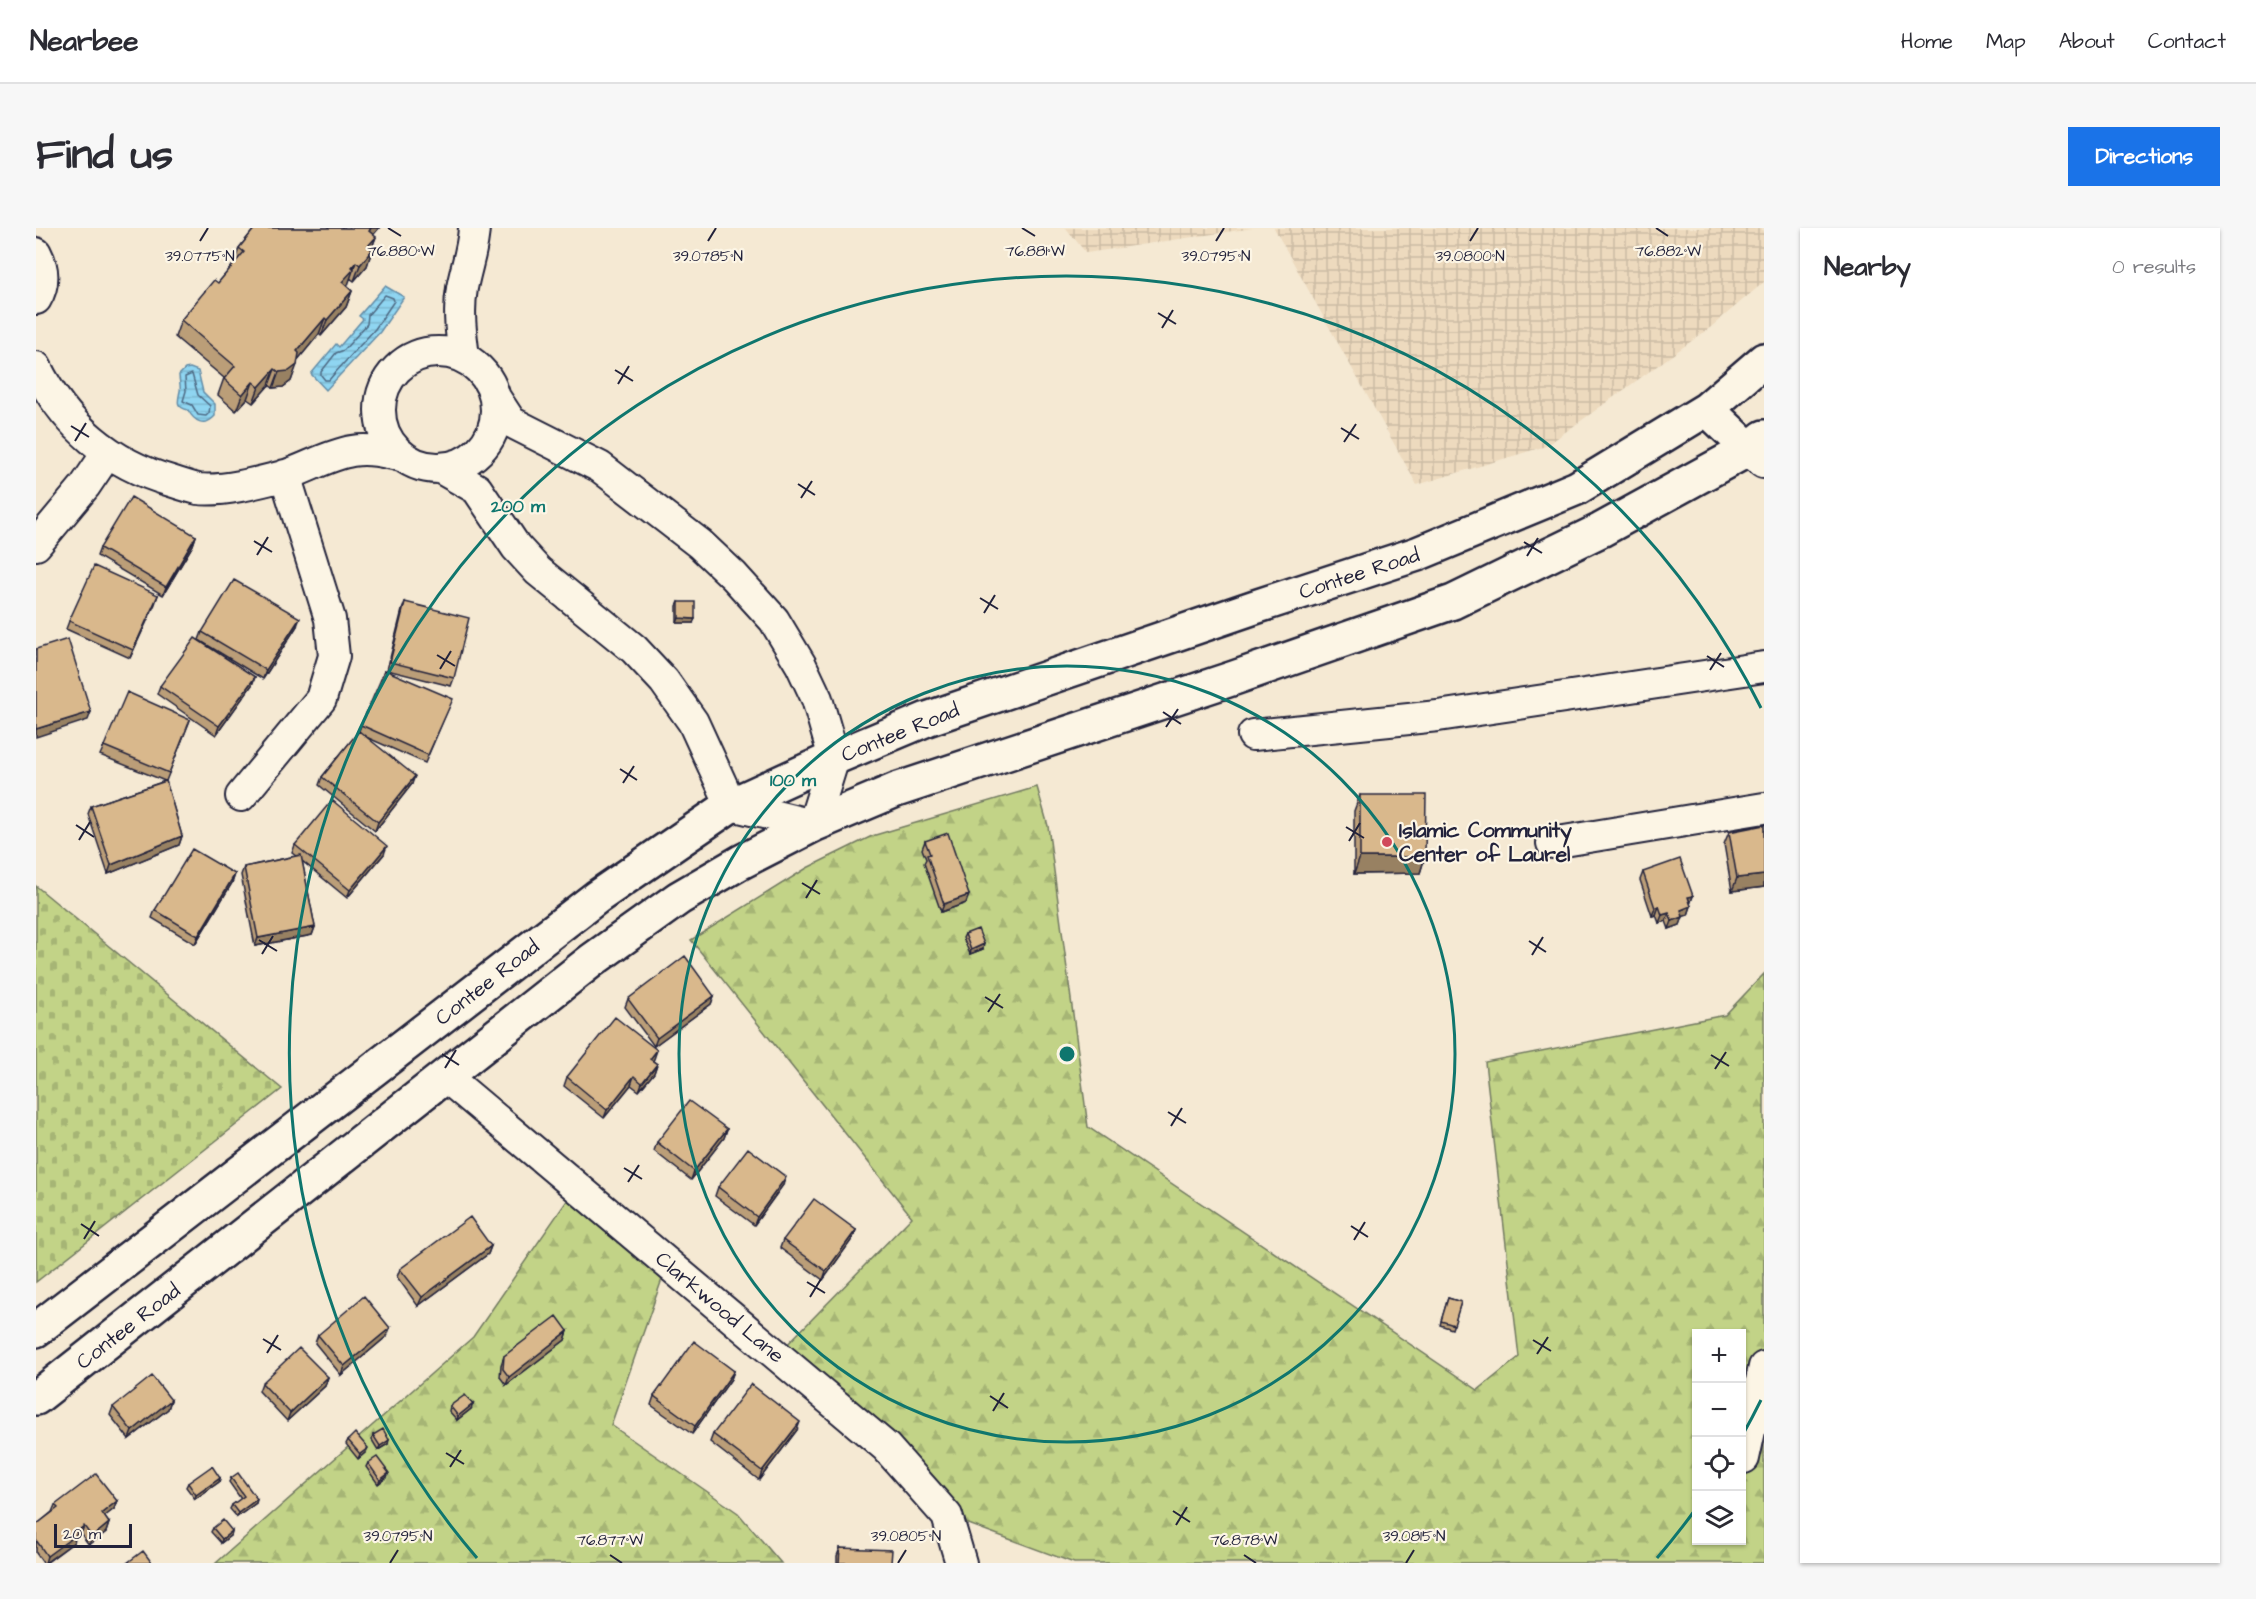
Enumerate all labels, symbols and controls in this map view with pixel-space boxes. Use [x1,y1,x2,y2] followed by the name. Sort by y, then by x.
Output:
[30,22,138,61] text: Nearbee
[1901,27,1953,56] text: Home
[1986,27,2026,56] text: Map
[2059,27,2115,56] text: About
[2148,27,2226,56] text: Contact
[36,127,173,185] text: Find us
[2068,127,2220,186] button: Directions
[367,241,435,262] text: 76.880°W
[1005,241,1065,262] text: 76.881°W
[1635,241,1701,262] text: 76.882°W
[165,246,235,267] text: 39.0775°N
[673,246,743,267] text: 39.0785°N
[1182,246,1250,267] text: 39.0795°N
[1435,246,1505,267] text: 39.0800°N
[1824,249,1911,285] text: Nearby
[2112,253,2196,281] text: 0 results
[490,494,546,519] text: 200 m
[1295,540,1423,607] street label: Contee Road
[837,696,964,769] street label: Contee Road
[770,768,817,793] text: 100 m
[1399,816,1572,869] place label: Islamic Community Center of Laurel
[1380,835,1394,849] marker: Islamic Community Center of Laurel
[429,932,546,1032] street label: Contee Road
[1057,1044,1077,1064] centre of rings
[649,1245,790,1370] street label: Clarkwood Lane
[70,1276,187,1376] street label: Contee Road
[1692,1329,1746,1545] map controls
[1692,1329,1746,1383] button: +
[1692,1383,1746,1437] button: −
[1692,1437,1746,1491] button: locate
[1692,1491,1746,1545] button: layers
[54,1521,132,1548] scale bar
[63,1523,101,1545] text: 20 m
[364,1526,432,1547] text: 39.0795°N
[871,1526,941,1547] text: 39.0805°N
[1383,1526,1445,1547] text: 39.0815°N
[577,1530,643,1551] text: 76.877°W
[1211,1530,1277,1551] text: 76.878°W

